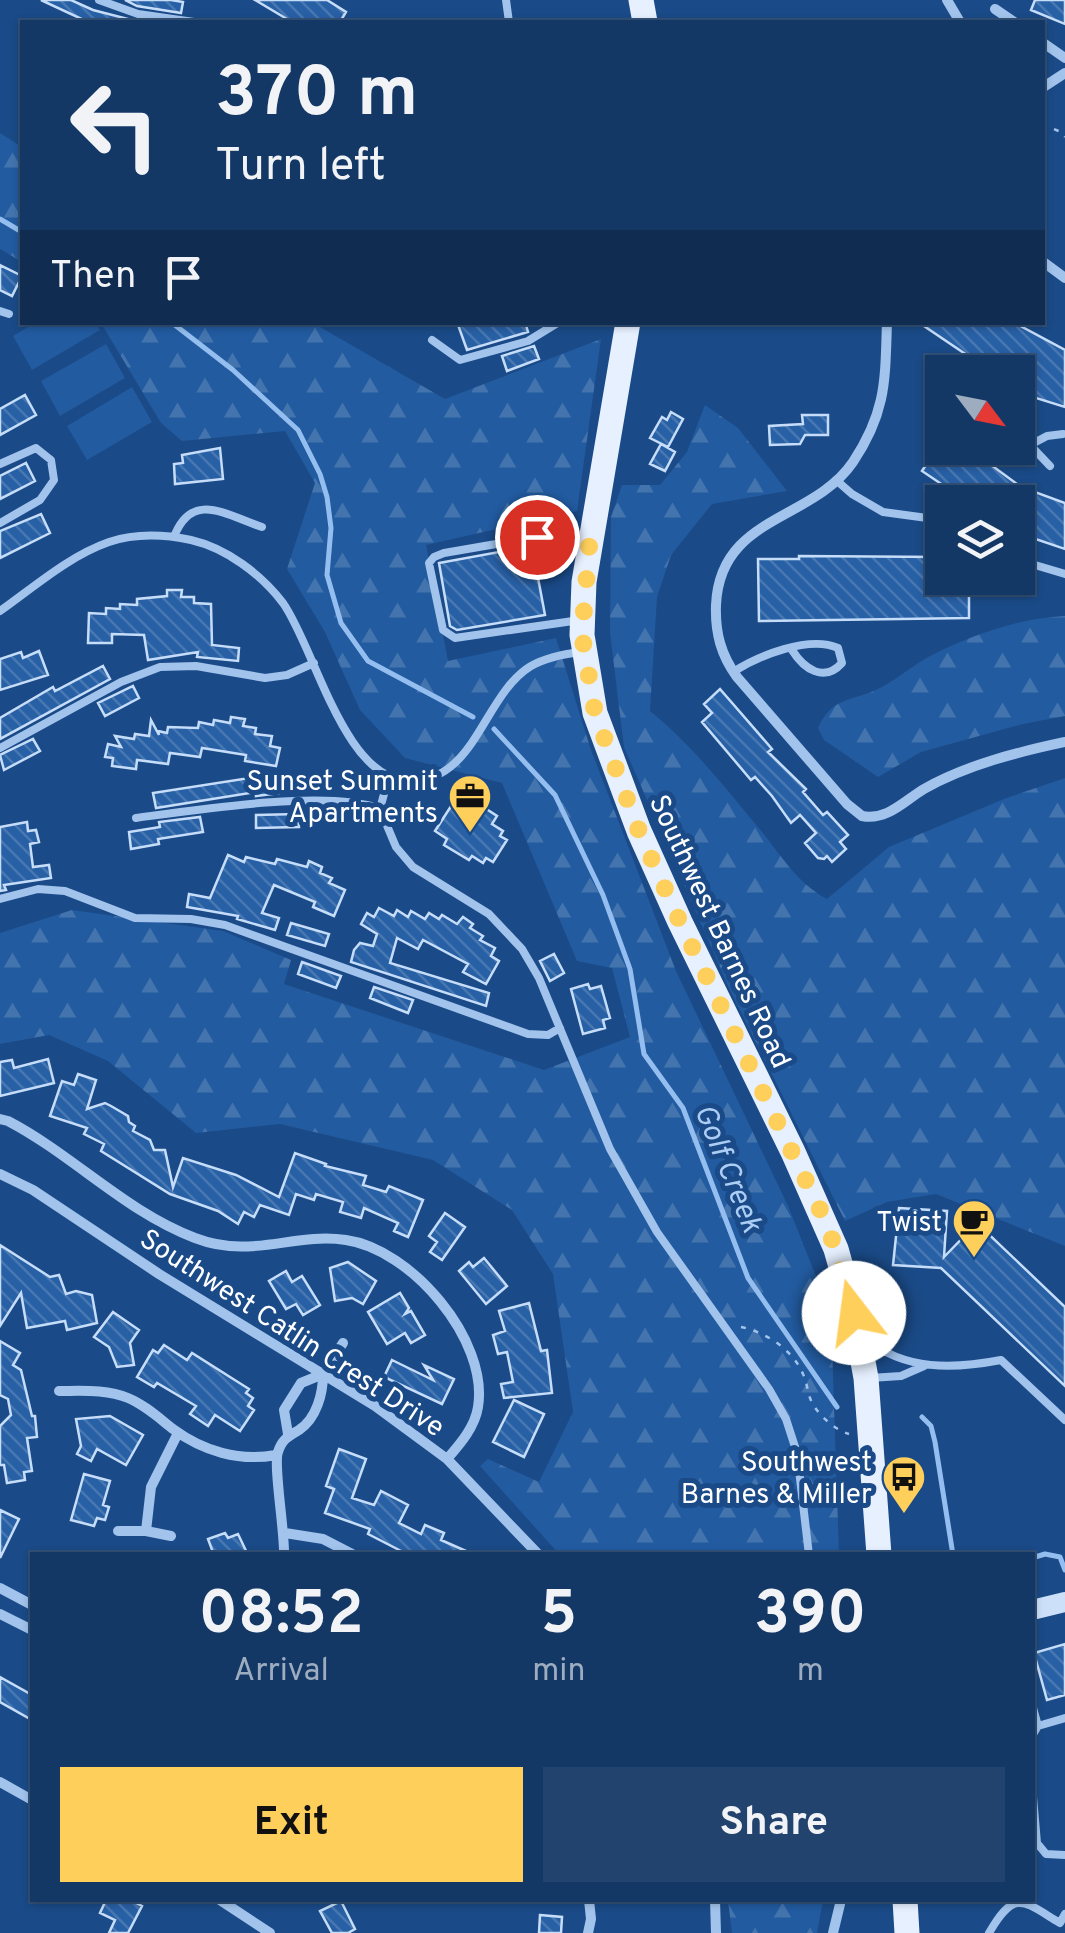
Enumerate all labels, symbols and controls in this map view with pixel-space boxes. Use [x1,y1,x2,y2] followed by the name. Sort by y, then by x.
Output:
[215,52,418,141] text: 370 m
[50,60,180,190] icon: left
[215,139,386,196] text: Turn left
[156,250,211,305] icon: arrive
[50,253,136,302] text: Then
[925,355,1035,465] north arrow
[925,355,1035,595] map controls
[925,485,1035,595] button: layers
[495,495,580,580] pin
[510,510,565,565] icon: arrive
[246,765,438,833] place label: Sunset Summit Apartments
[447,773,493,834] office icon: Sunset Summit Apartments
[639,790,797,1075] street label: Southwest Barnes Road
[684,1099,769,1239] water label: Golf Creek
[951,1198,997,1259] cafe icon: Twist
[876,1206,942,1242] place label: Twist
[132,1222,451,1447] street label: Southwest Catlin Crest Drive
[802,1261,906,1365] position arrow
[681,1446,872,1514] place label: Southwest Barnes & Miller
[881,1454,927,1515] bus stop icon: Southwest Barnes & Miller
[199,1579,364,1655] text: 08:52
[541,1579,577,1655] text: 5
[754,1579,866,1655] text: 390
[233,1652,329,1692] text: Arrival
[532,1652,585,1692] text: min
[797,1652,824,1692] text: m
[60,1767,523,1882] button: Exit
[543,1767,1005,1882] button: Share

